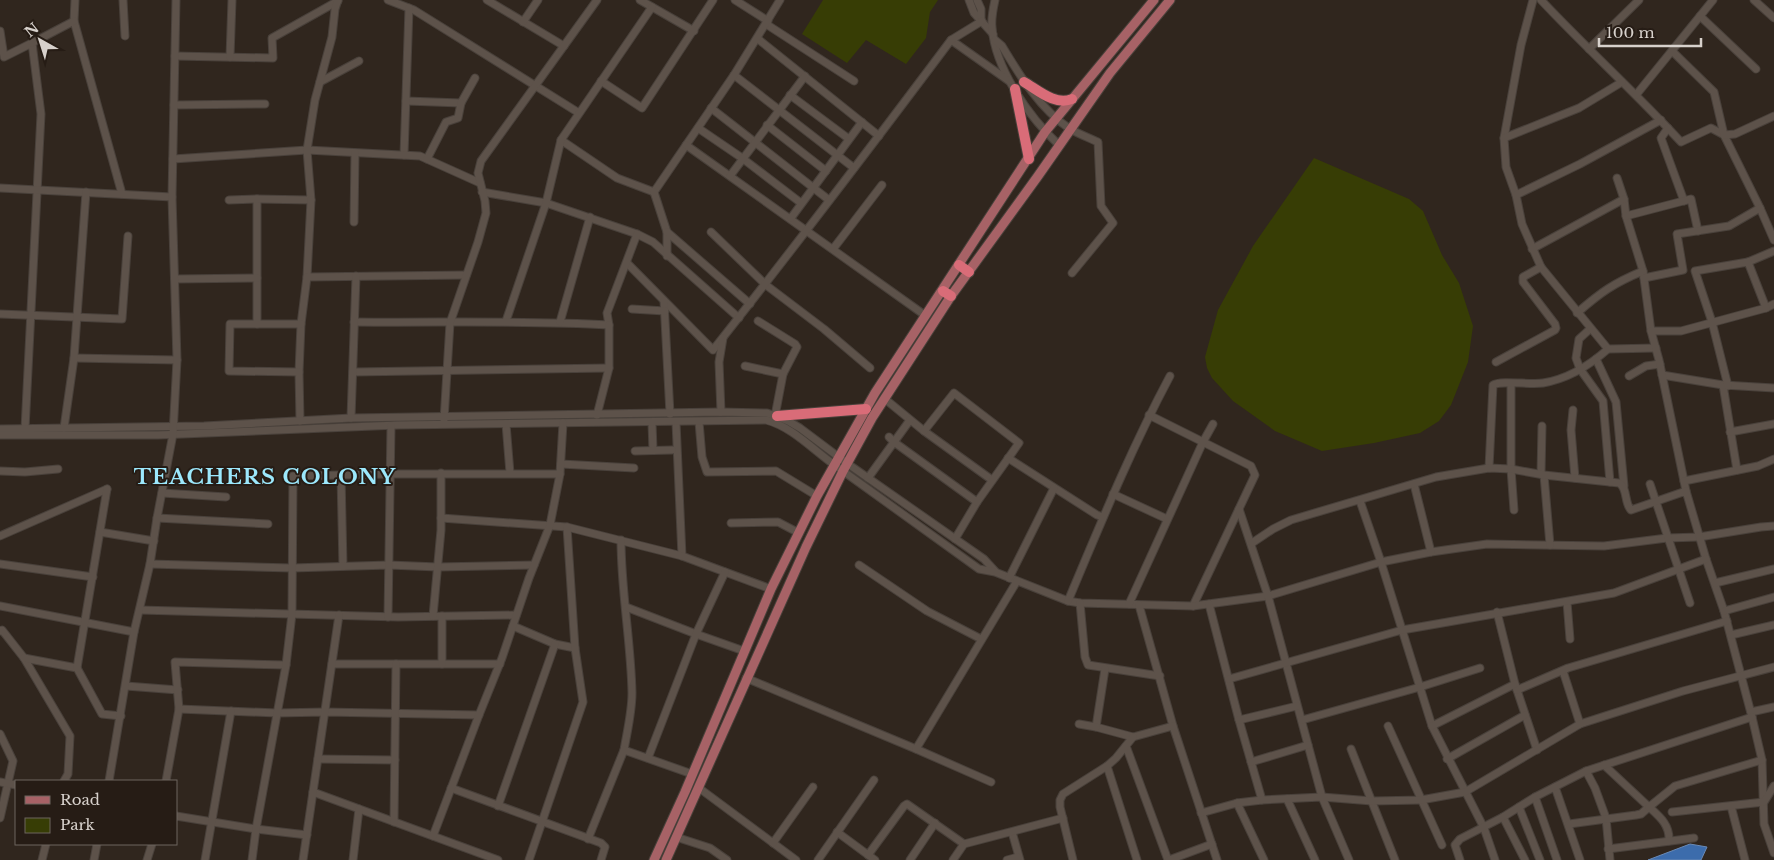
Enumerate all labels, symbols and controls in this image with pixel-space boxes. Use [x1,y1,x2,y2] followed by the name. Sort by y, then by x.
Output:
[15,15,65,65] north arrow
[1599,15,1702,47] scale bar
[21,19,43,41] text: N
[1606,23,1655,42] text: 100 m
[134,464,396,490] district label: TEACHERS COLONY
[15,780,178,845] legend
[60,790,100,809] text: Road
[60,815,96,834] text: Park

